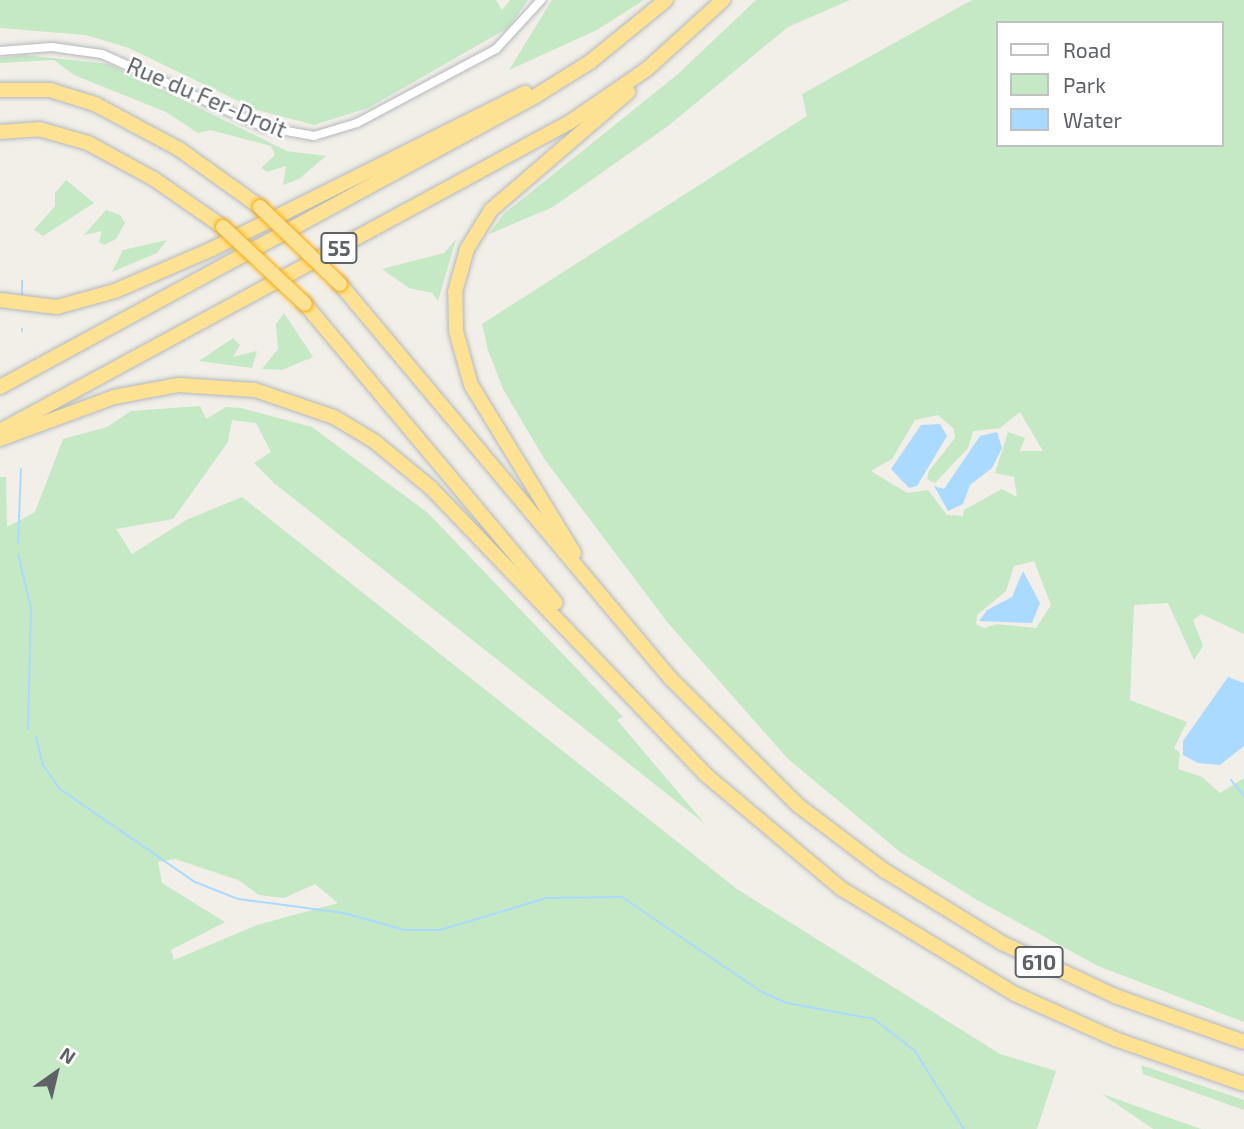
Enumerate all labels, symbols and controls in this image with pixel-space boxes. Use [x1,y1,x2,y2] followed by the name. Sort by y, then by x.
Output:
[996,21,1223,147] legend
[1063,37,1111,62] text: Road
[123,51,291,143] street label: Rue du Fer-Droit
[1063,72,1106,97] text: Park
[1063,107,1122,132] text: Water
[320,230,358,266] road number: 55
[1014,944,1064,979] road number: 610
[21,1038,91,1108] north arrow
[56,1042,80,1069] text: N

